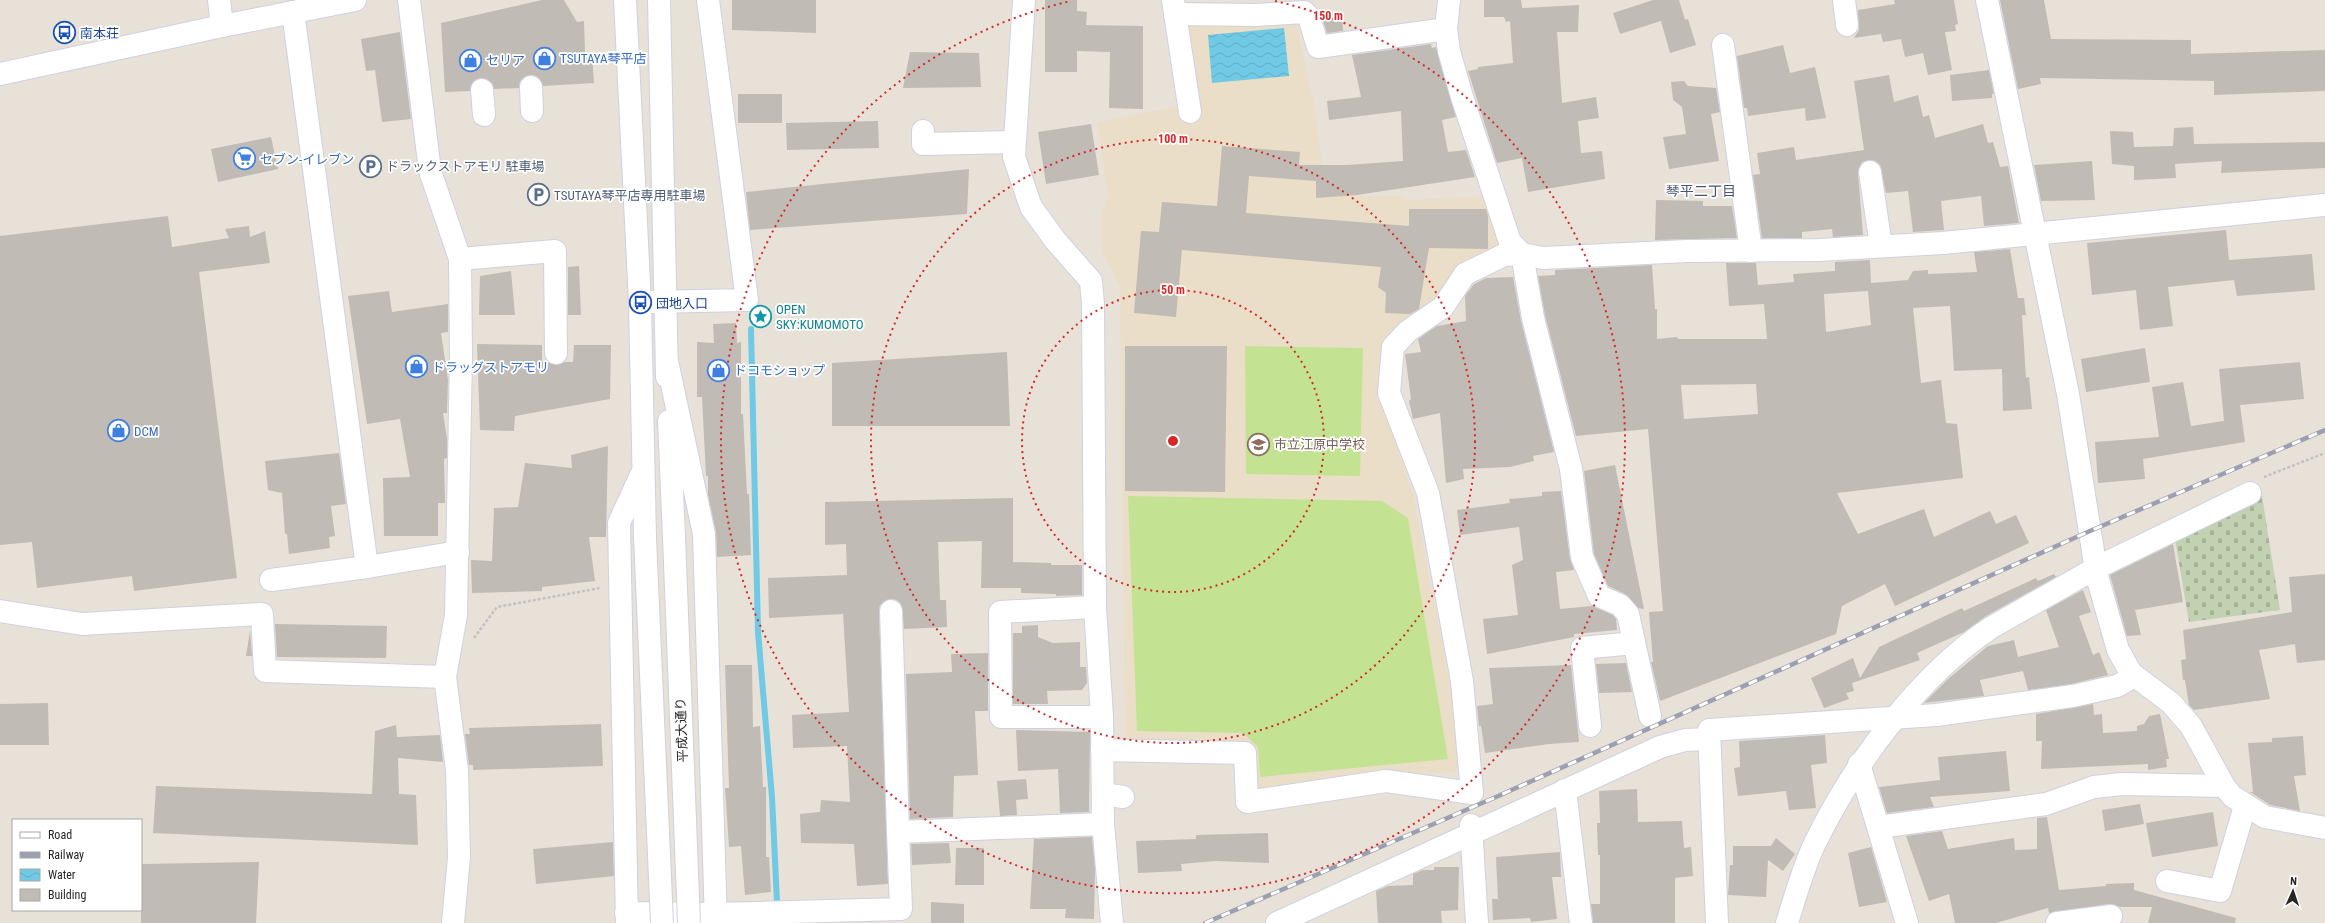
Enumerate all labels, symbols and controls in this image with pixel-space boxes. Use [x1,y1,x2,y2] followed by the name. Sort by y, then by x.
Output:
[1313,9,1343,23] text: 150 m
[51,20,77,46] bus stop icon: 南本荘
[80,26,119,41] place label: 南本荘
[531,45,557,71] shop icon: TSUTAYA琴平店
[458,47,484,73] shop icon: セリア
[560,51,647,66] place label: TSUTAYA琴平店
[486,53,525,68] place label: セリア
[1158,132,1188,146] text: 100 m
[231,146,257,172] supermarket icon: セブン-イレブン
[260,152,354,167] place label: セブン-イレブン
[358,153,384,179] parking icon: ドラックストアモリ 駐車場
[386,159,545,174] place label: ドラックストアモリ 駐車場
[525,182,551,208] parking icon: TSUTAYA琴平店専用駐車場
[1666,183,1736,199] district label: 琴平二丁目
[554,188,706,203] place label: TSUTAYA琴平店専用駐車場
[1161,283,1185,297] text: 50 m
[627,290,653,316] bus stop icon: 団地入口
[656,296,708,311] place label: 団地入口
[776,302,864,332] place label: OPEN SKY:KUMOMOTO
[748,303,774,329] place icon: OPEN SKY:KUMOMOTO
[403,354,429,380] shop icon: ドラッグストアモリ
[706,357,732,383] shop icon: ドコモショップ
[432,360,549,375] place label: ドラッグストアモリ
[734,363,825,378] place label: ドコモショップ
[105,418,131,444] shop icon: DCM
[134,424,159,439] place label: DCM
[1246,431,1272,457] school or university icon: 市立江原中学校
[1166,434,1180,448] centre of rings
[1274,437,1365,452] place label: 市立江原中学校
[673,697,690,763] street label: 平成大通り
[12,819,142,911] legend
[48,828,72,842] text: Road
[48,848,84,862] text: Railway
[48,868,76,882] text: Water
[2273,871,2313,911] north arrow
[2290,875,2297,888] text: N
[48,888,86,902] text: Building

